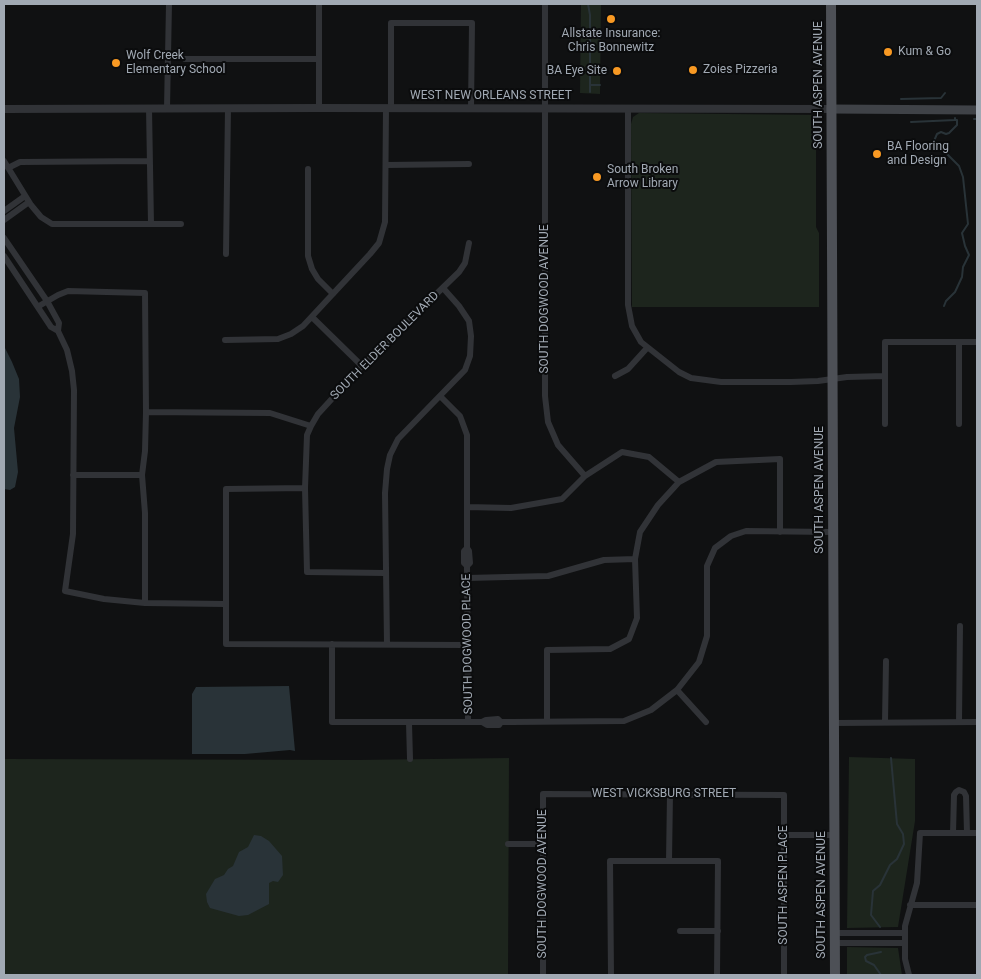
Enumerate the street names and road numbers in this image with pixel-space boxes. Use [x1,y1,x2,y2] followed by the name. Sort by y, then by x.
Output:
[812,21,826,149] street label: SOUTH ASPEN AVENUE
[410,89,572,103] street label: WEST NEW ORLEANS STREET
[538,224,552,374] street label: SOUTH DOGWOOD AVENUE
[328,289,442,403] street label: SOUTH ELDER BOULEVARD
[813,426,827,554] street label: SOUTH ASPEN AVENUE
[460,574,476,714] street label: SOUTH DOGWOOD PLACE
[592,787,736,801] street label: WEST VICKSBURG STREET
[536,809,550,959] street label: SOUTH DOGWOOD AVENUE
[777,825,791,945] street label: SOUTH ASPEN PLACE
[815,831,829,959] street label: SOUTH ASPEN AVENUE

